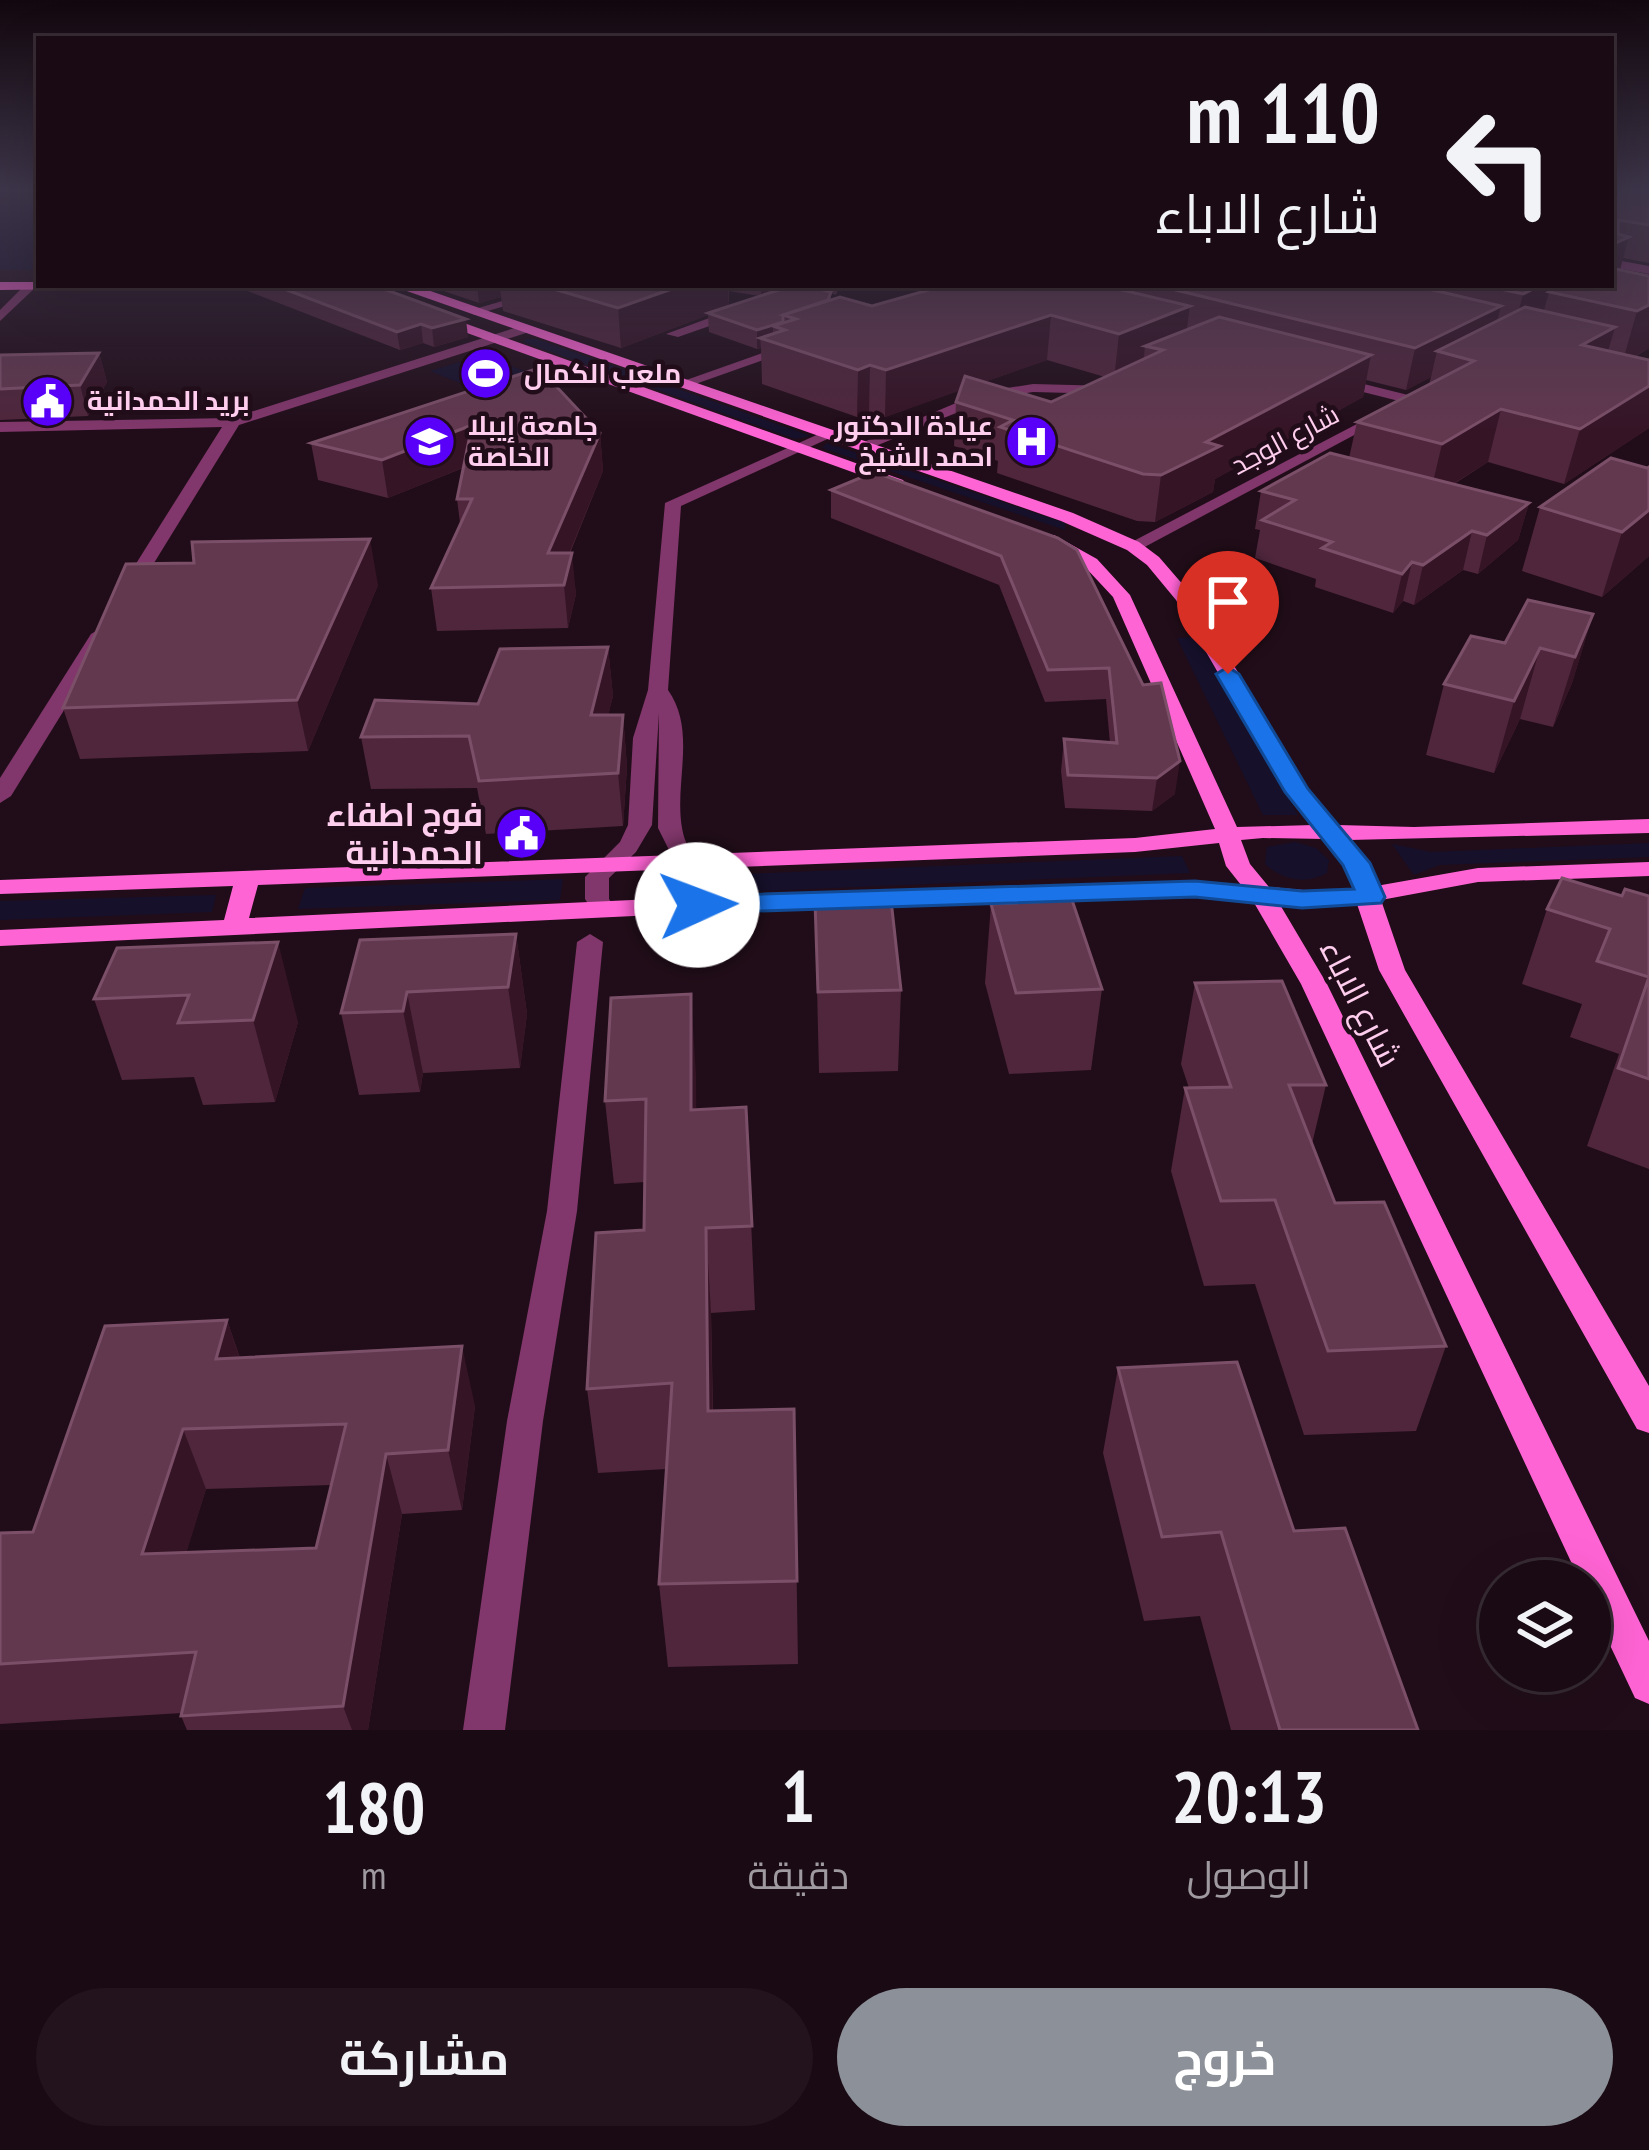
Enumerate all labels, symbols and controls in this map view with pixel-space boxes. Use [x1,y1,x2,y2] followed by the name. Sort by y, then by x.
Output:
[1187,57,1380,166] text: 110 m
[1422,84,1578,240] icon: left
[1155,178,1380,248] text: شارع الاباء
[457,346,513,402] sports icon: ملعب الكمال
[524,356,681,390] place label: ملعب الكمال
[20,373,76,429] public building icon: بريد الحمدانية
[87,383,250,417] place label: بريد الحمدانية
[1225,396,1345,484] street label: شارع الوجد
[468,408,598,473] place label: جامعة إيبلا الخاصة
[834,408,993,475] place label: عيادة الدكتور احمد الشيخ
[401,414,457,470] school or university icon: جامعة إيبلا الخاصة
[1004,414,1060,470] hospital icon: عيادة الدكتور احمد الشيخ
[1177,551,1279,674] pin
[1195,569,1261,635] icon: arrive
[326,792,483,873] place label: فوج اطفاء الحمدانية
[494,805,550,861] public building icon: فوج اطفاء الحمدانية
[634,842,760,968] position arrow
[1309,932,1412,1075] street label: شارع الاباء
[1479,1560,1611,1692] map controls
[1479,1560,1611,1692] button: layers
[781,1749,815,1842] text: 1
[1171,1749,1327,1842] text: 20:13
[322,1760,425,1853] text: 180
[361,1849,386,1900] text: m
[748,1849,849,1900] text: دقيقة
[1187,1849,1311,1900] text: الوصول
[36,1988,813,2126] button: مشاركة
[837,1988,1613,2126] button: خروج

